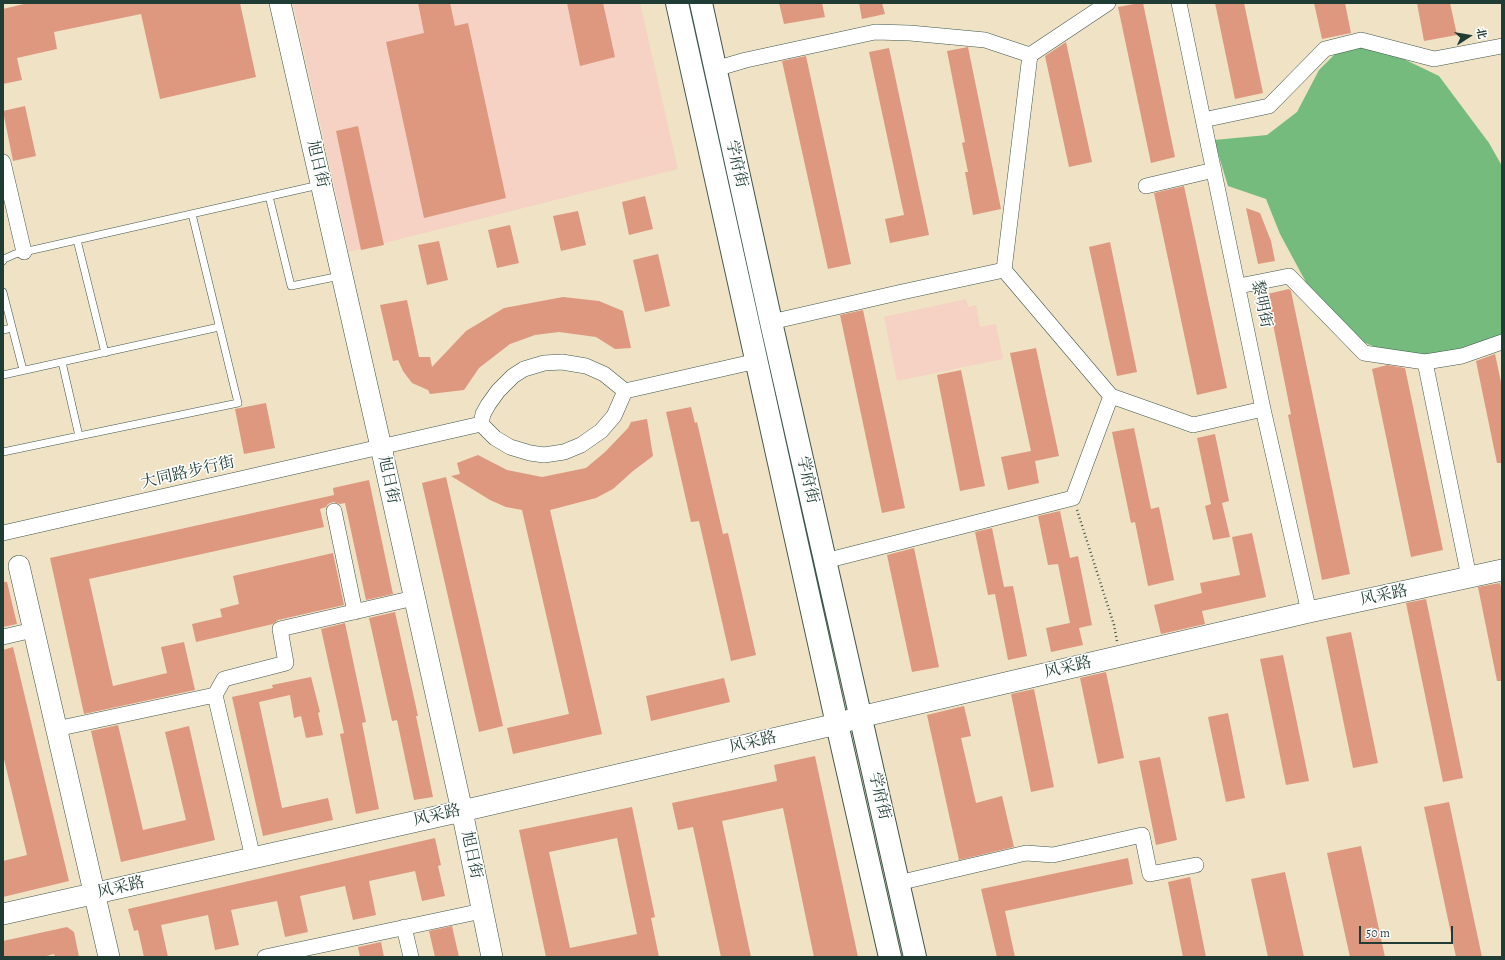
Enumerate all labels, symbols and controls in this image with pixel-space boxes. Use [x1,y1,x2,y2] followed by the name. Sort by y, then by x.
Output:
[1449,16,1489,56] north arrow
[1473,26,1490,40] text: 北
[302,138,332,190] street label: 旭日街
[721,138,751,190] street label: 学府街
[1247,279,1275,329] street label: 黎明街
[139,453,237,493] street label: 大同路步行街
[792,454,822,506] street label: 学府街
[374,455,402,505] street label: 旭日街
[1359,582,1409,610] street label: 风采路
[1042,653,1094,683] street label: 风采路
[727,728,779,758] street label: 风采路
[864,770,894,822] street label: 学府街
[411,801,463,831] street label: 风采路
[457,830,485,880] street label: 旭日街
[95,873,147,903] street label: 风采路
[1361,918,1455,944] scale bar
[1366,925,1390,941] text: 50 m

